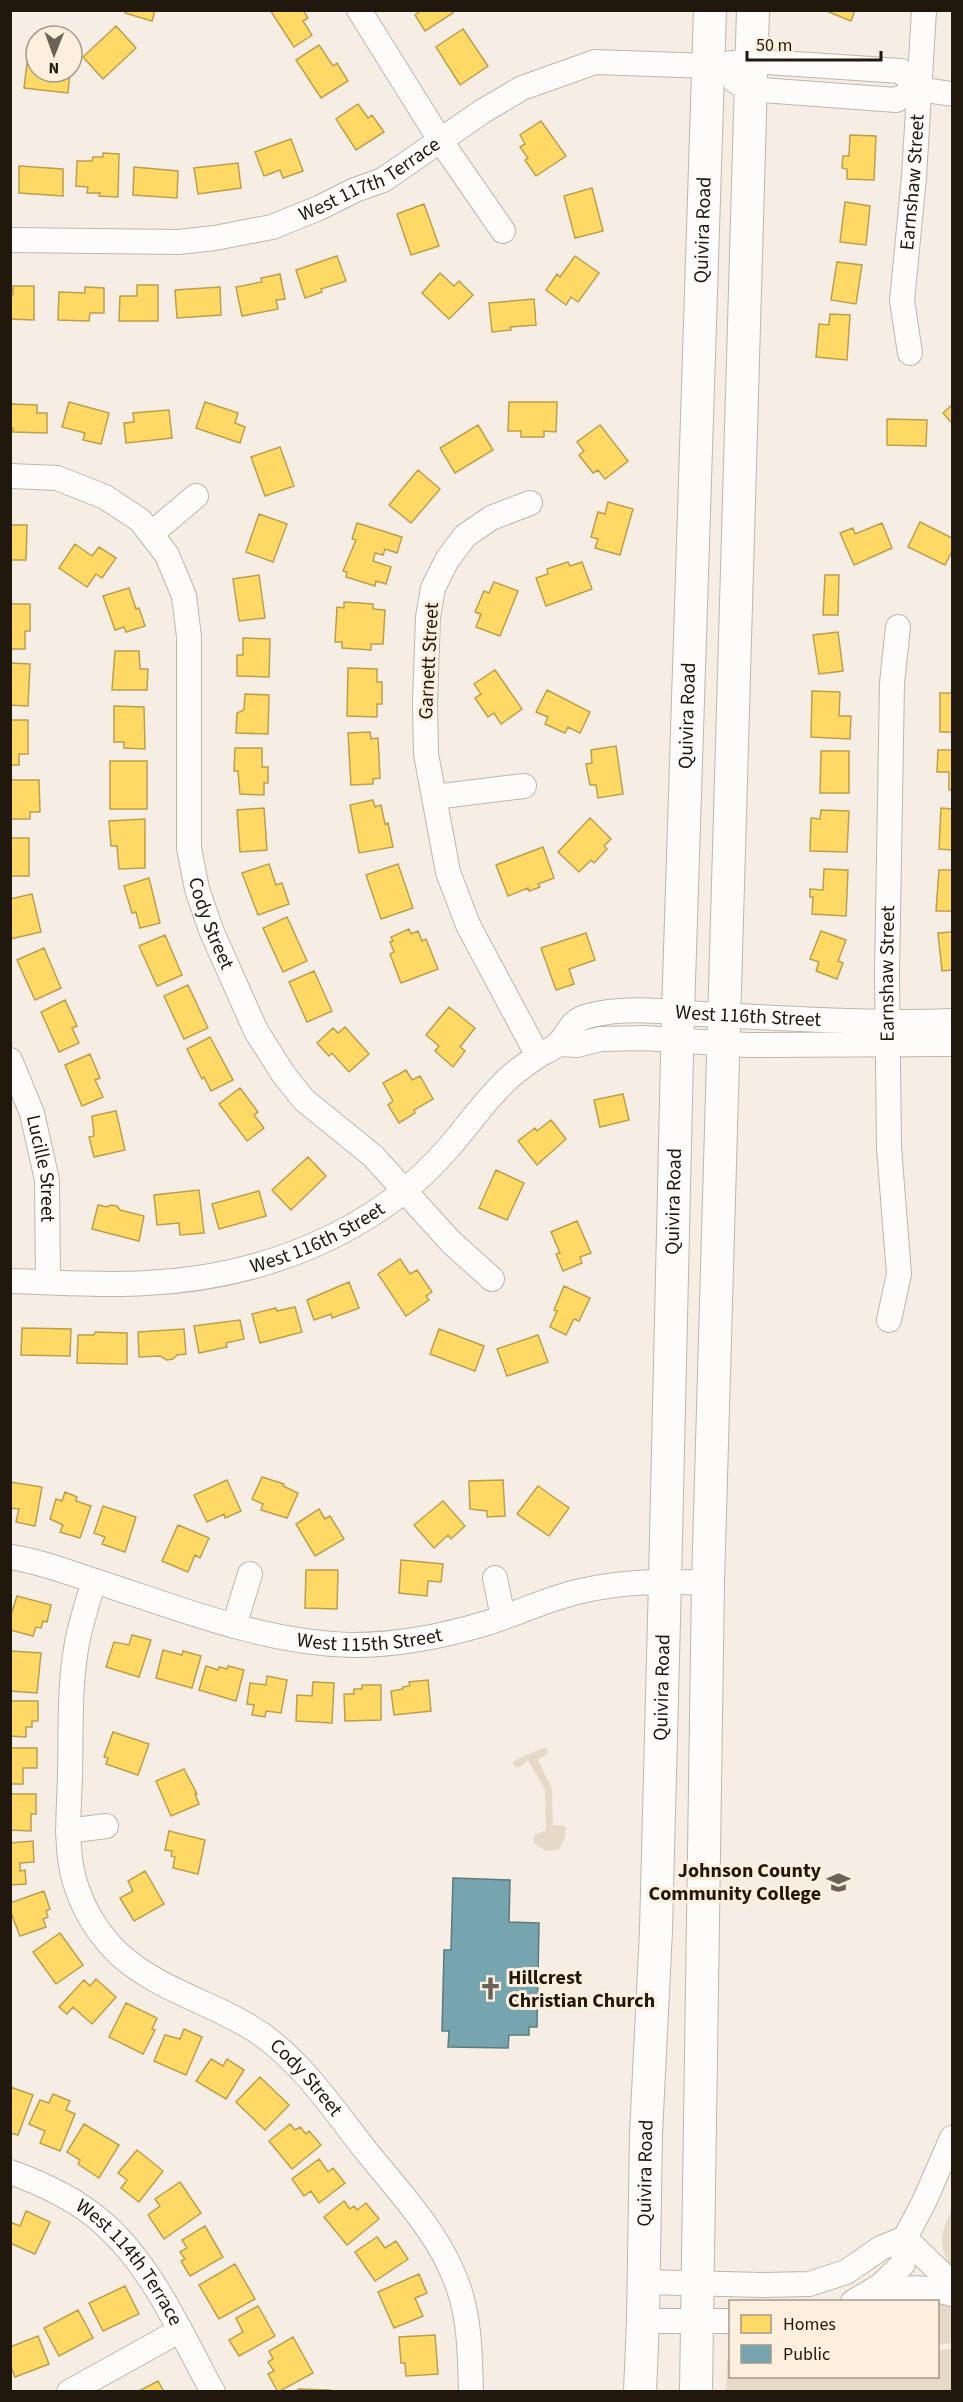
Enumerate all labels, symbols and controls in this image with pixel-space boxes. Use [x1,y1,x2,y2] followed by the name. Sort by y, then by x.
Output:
[24,24,84,84] north arrow
[747,24,880,62] scale bar
[756,33,792,58] text: 50 m
[48,57,59,79] text: N
[893,113,932,251] street label: Earnshaw Street
[295,131,446,229] street label: West 117th Terrace
[687,176,719,284] street label: Quivira Road
[412,601,446,720] street label: Garnett Street
[672,662,703,770] street label: Quivira Road
[181,875,241,974] street label: Cody Street
[873,905,902,1042] street label: Earnshaw Street
[674,998,822,1034] street label: West 116th Street
[19,1112,61,1223] street label: Lucille Street
[658,1148,689,1255] street label: Quivira Road
[247,1195,391,1281] street label: West 116th Street
[295,1621,445,1659] street label: West 115th Street
[647,1634,678,1741] street label: Quivira Road
[649,1857,822,1908] place label: Johnson County Community College
[826,1870,852,1896] school or university icon: Johnson County Community College
[508,1964,655,2015] place label: Hillcrest Christian Church
[477,1976,503,2002] church icon: Hillcrest Christian Church
[263,2032,349,2123] street label: Cody Street
[631,2119,661,2227] street label: Quivira Road
[70,2192,189,2331] street label: West 114th Terrace
[729,2300,939,2378] legend
[783,2312,836,2337] text: Homes
[783,2342,830,2367] text: Public

